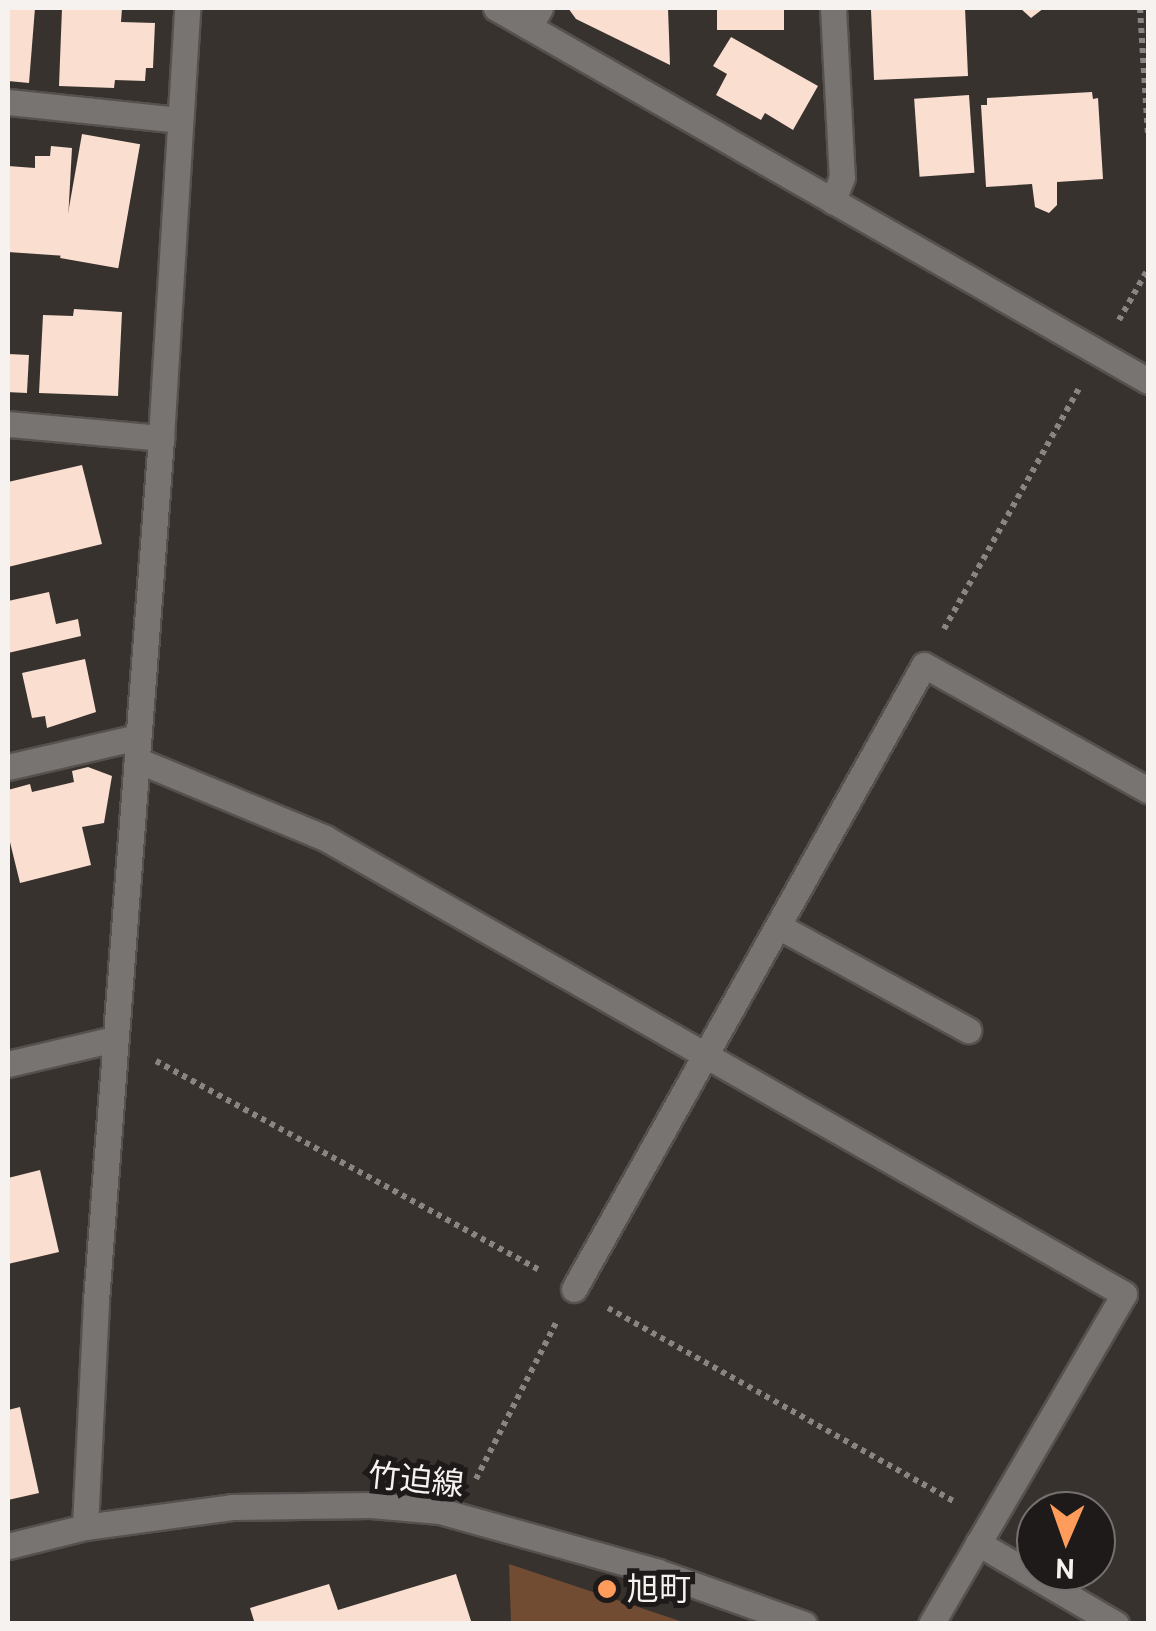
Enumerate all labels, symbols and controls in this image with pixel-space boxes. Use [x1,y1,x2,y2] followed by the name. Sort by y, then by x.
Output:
[366,1456,466,1504] street label: 竹迫線
[1016,1491,1116,1591] north arrow
[1055,1552,1076,1586] text: N
[627,1570,691,1608] place label: 旭町
[596,1578,618,1600] marker: 旭町

